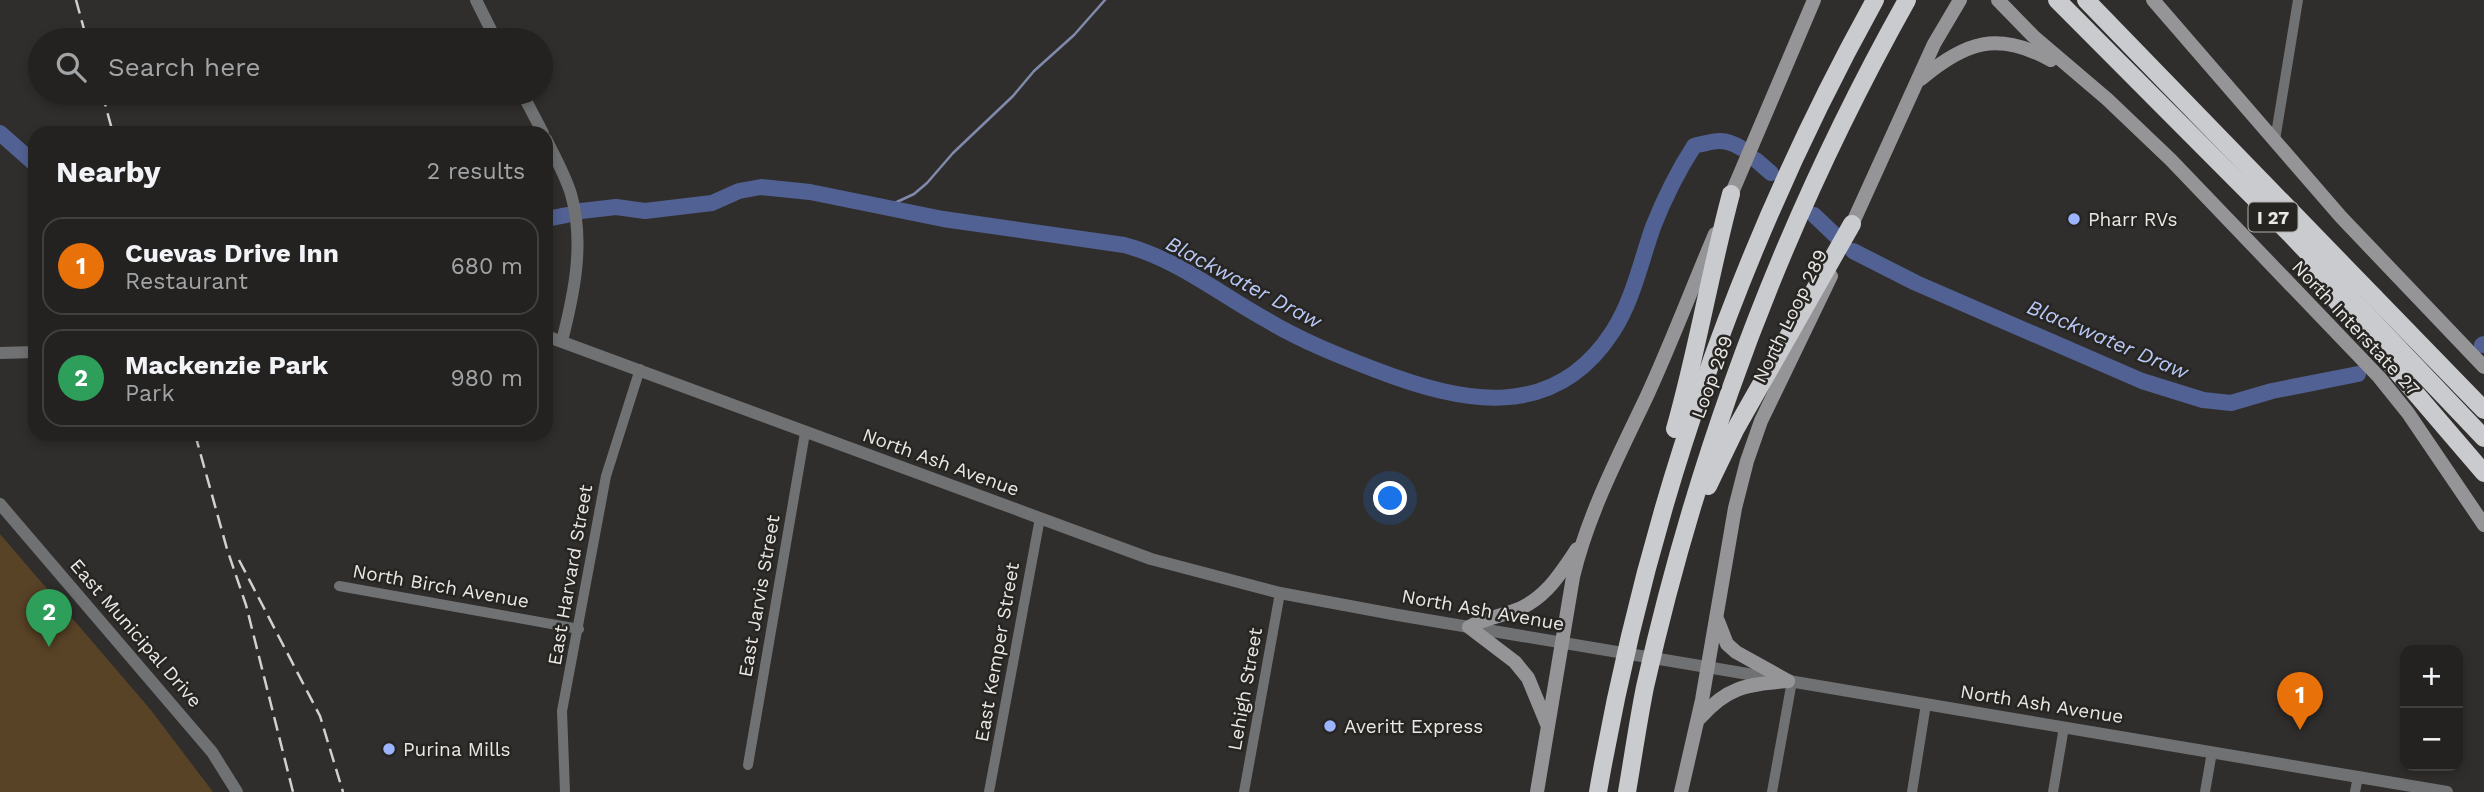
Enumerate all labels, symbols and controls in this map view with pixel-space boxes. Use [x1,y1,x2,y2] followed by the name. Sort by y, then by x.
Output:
[28,28,553,105] search box
[52,48,90,86] icon: search
[108,52,260,82] text: Search here
[56,154,161,189] text: Nearby
[427,158,525,185] text: 2 results
[2248,202,2298,232] road number: I 27
[2088,208,2177,231] place label: Pharr RVs
[2066,211,2082,227] marker: Pharr RVs
[1162,230,1327,334] water label: Blackwater Draw
[125,238,339,268] text: Cuevas Drive Inn
[1748,246,1832,386] street label: North Loop 289
[76,253,86,280] text: 1
[451,253,523,280] text: 680 m
[2287,255,2425,401] street label: North Interstate 27
[125,268,248,295] text: Restaurant
[2024,294,2193,385] water label: Blackwater Draw
[1686,332,1738,422] street label: Loop 289
[125,350,328,380] text: Mackenzie Park
[74,365,88,392] text: 2
[451,365,523,392] text: 980 m
[125,380,174,407] text: Park
[860,423,1022,501] street label: North Ash Avenue
[1373,481,1407,515] your location
[543,483,597,667] street label: East Harvard Street
[733,513,785,679] street label: East Jarvis Street
[65,554,207,712] street label: East Municipal Drive
[351,559,531,613] street label: North Birch Avenue
[970,560,1024,744] street label: East Kemper Street
[1400,584,1566,636] street label: North Ash Avenue
[26,589,72,647] pin: 2
[1223,626,1267,752] street label: Lehigh Street
[2400,645,2463,771] map controls
[2400,645,2463,708] button: +
[2277,672,2323,730] pin: 1
[1959,680,2125,728] street label: North Ash Avenue
[2400,708,2463,771] button: −
[1344,715,1483,738] place label: Averitt Express
[1322,718,1338,734] marker: Averitt Express
[403,738,511,761] place label: Purina Mills
[381,741,397,757] marker: Purina Mills

